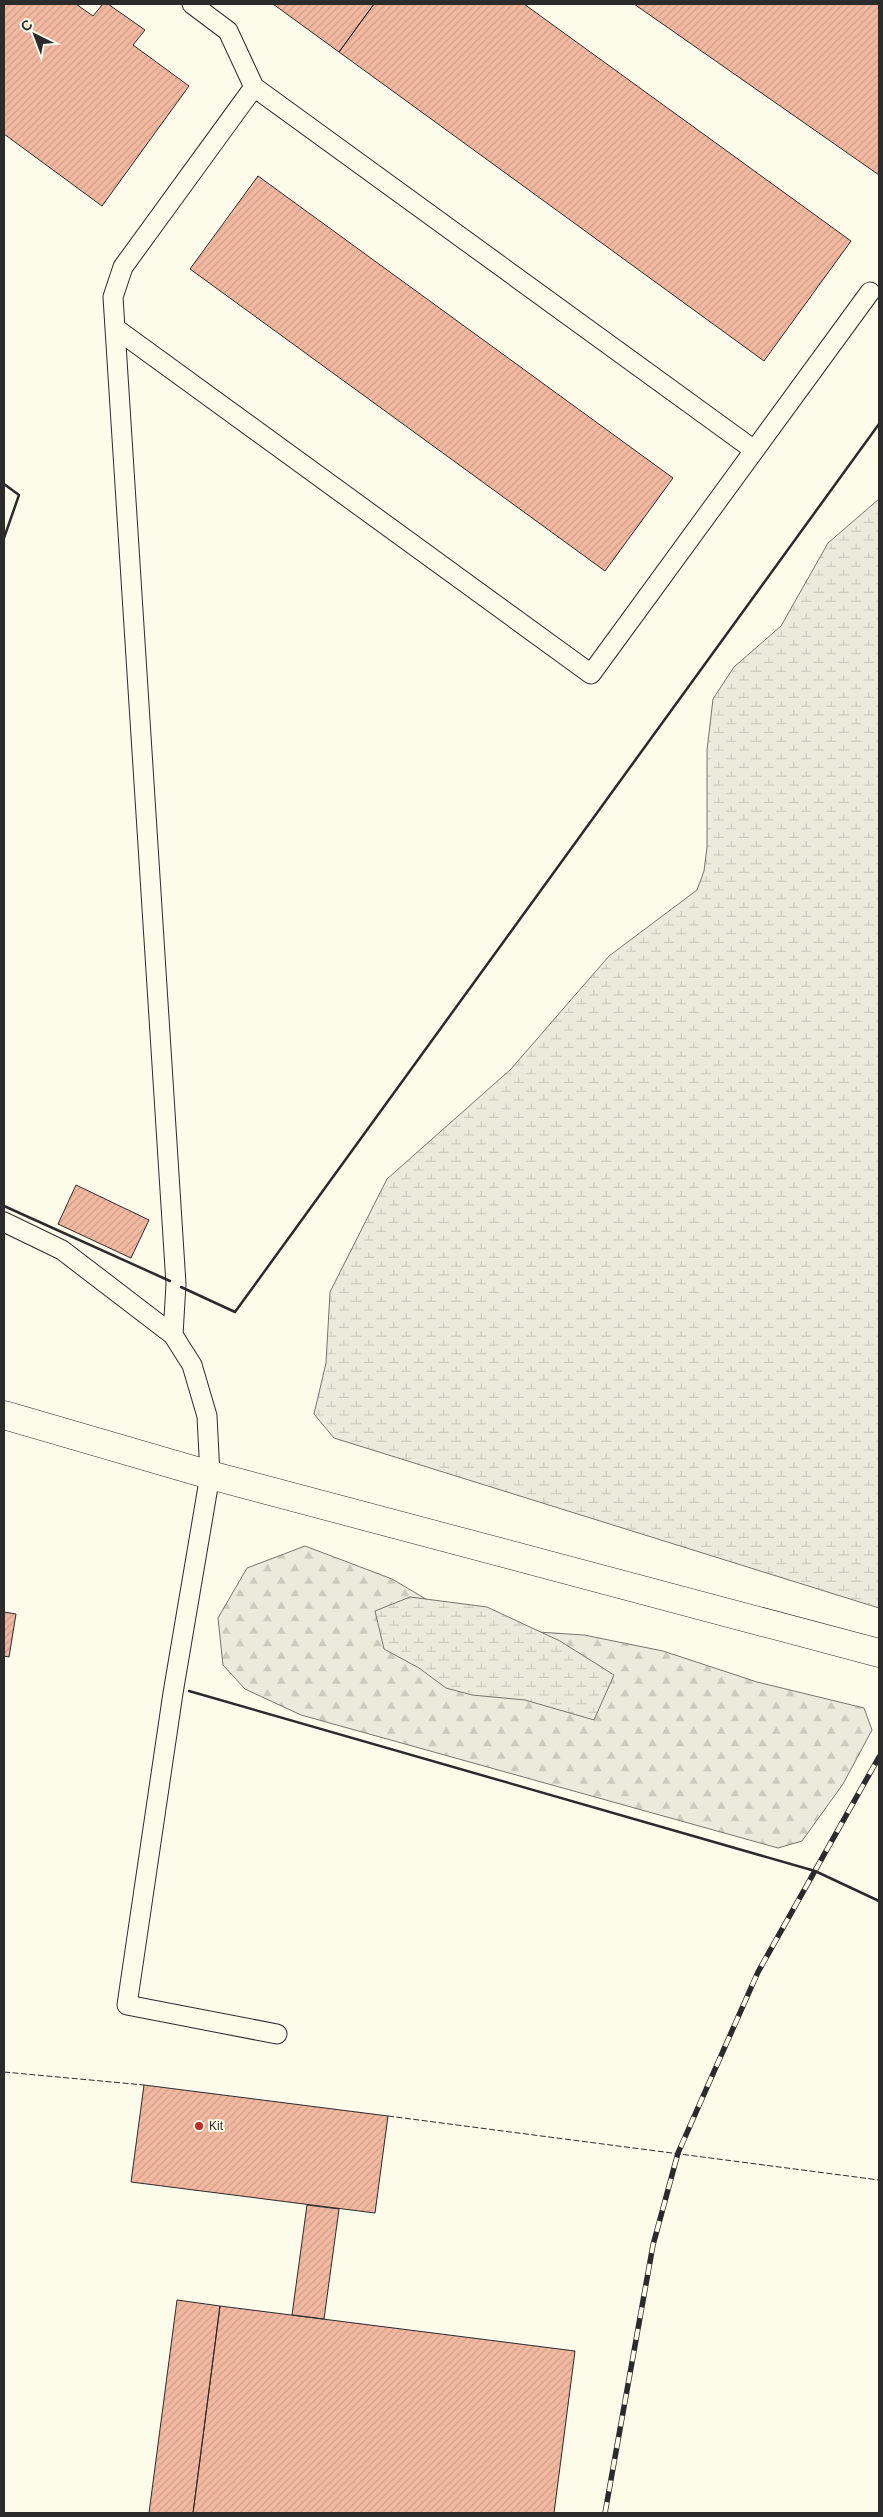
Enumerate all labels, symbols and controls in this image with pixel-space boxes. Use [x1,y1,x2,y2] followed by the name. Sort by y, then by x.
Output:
[10,10,60,60] north arrow
[17,16,35,35] text: С
[209,2119,224,2133] place label: Kit
[193,2120,205,2132] marker: Kit

